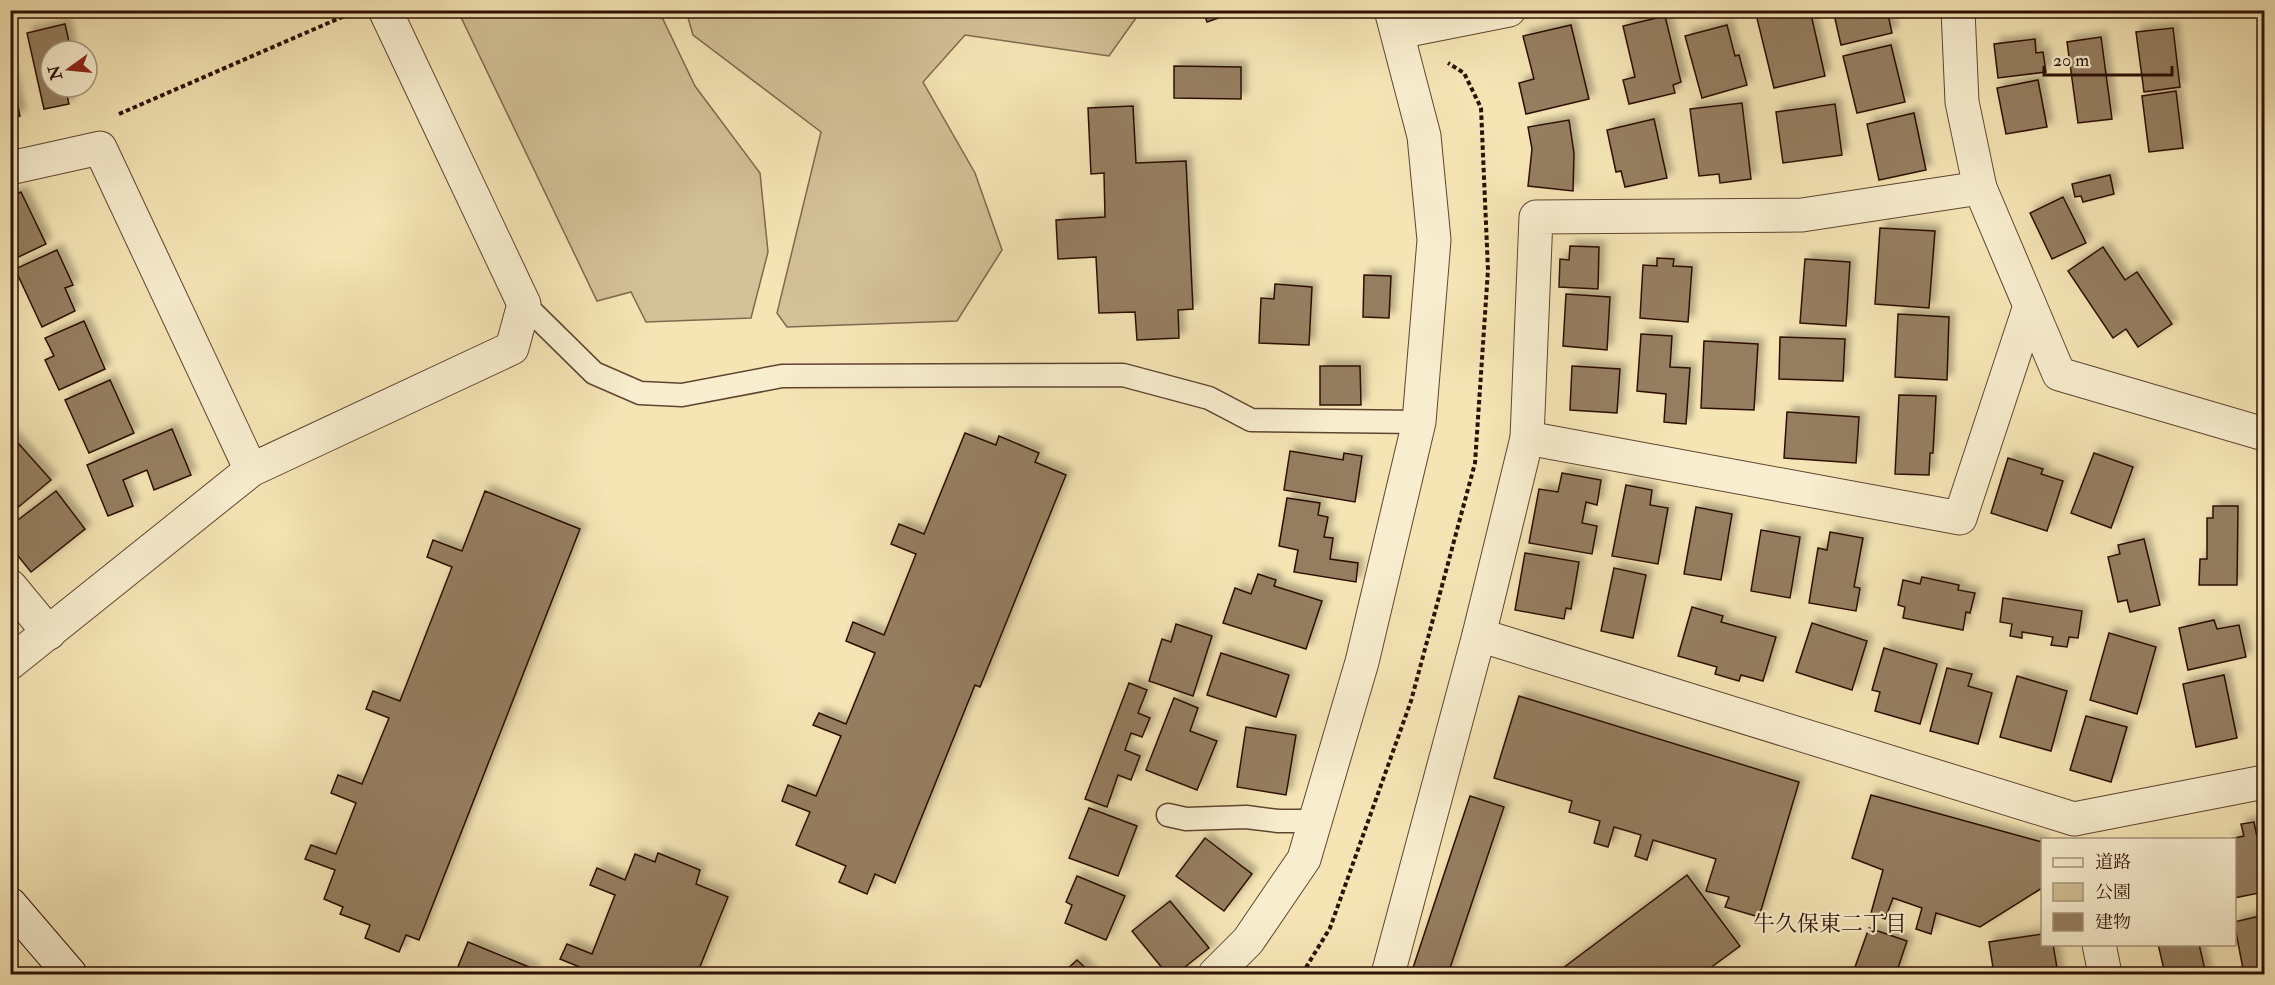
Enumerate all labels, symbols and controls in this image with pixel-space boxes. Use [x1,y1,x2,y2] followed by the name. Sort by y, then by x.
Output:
[39,39,99,99] north arrow
[2044,39,2172,77] scale bar
[2053,49,2089,72] text: 20 m
[44,62,67,83] text: N
[2041,838,2236,946] legend
[2095,851,2131,874] text: 道路
[2095,881,2131,904] text: 公園
[1753,910,1907,938] district label: 牛久保東二丁目
[2095,911,2131,934] text: 建物

